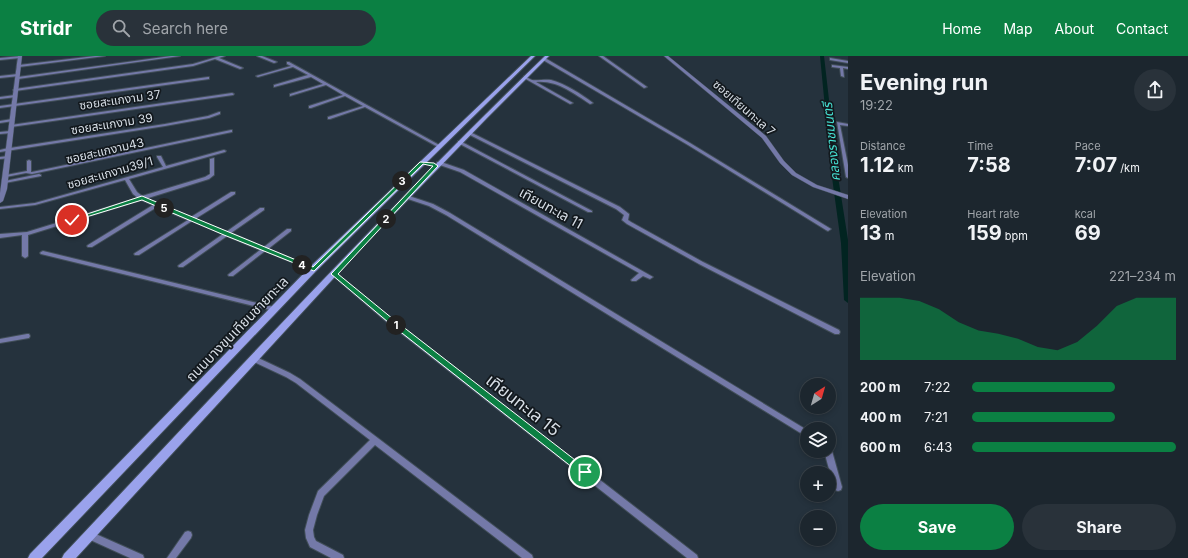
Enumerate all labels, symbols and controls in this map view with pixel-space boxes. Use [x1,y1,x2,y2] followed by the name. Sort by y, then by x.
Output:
[96,10,376,46] search box
[20,17,72,40] text: Stridr
[110,17,132,39] icon: search
[142,19,228,38] text: Search here
[942,20,981,37] text: Home
[1003,20,1033,37] text: Map
[1055,20,1094,37] text: About
[1116,20,1168,37] text: Contact
[860,69,988,95] text: Evening run
[1134,69,1176,111] button: share
[710,76,779,139] street label: ซอยเทียนทะเล 7
[78,86,162,113] street label: ซอยสะแกงาม 37
[860,97,893,113] text: 19:22
[819,99,843,182] water label: คลองราชมนตรี
[70,110,154,137] street label: ซอยสะแกงาม 39
[64,134,145,167] street label: ซอยสะแกงาม43
[860,139,905,153] text: Distance
[967,139,993,153] text: Time
[1075,139,1101,153] text: Pace
[65,153,154,192] street label: ซอยสะแกงาม39/1
[860,153,895,177] text: 1.12
[967,153,1011,177] text: 7:58
[1075,153,1117,177] text: 7:07
[895,161,914,175] text: km
[1117,161,1140,175] text: /km
[392,171,412,191] pin: 3
[398,174,406,188] text: 3
[516,183,586,232] street label: เทียนทะเล 11
[154,198,174,218] pin: 5
[160,201,168,215] text: 5
[55,203,89,237] pin
[860,207,907,221] text: Elevation
[967,207,1019,221] text: Heart rate
[1075,207,1096,221] text: kcal
[61,209,83,231] icon: check
[376,209,396,229] pin: 2
[383,212,389,226] text: 2
[860,221,882,245] text: 13
[967,221,1002,245] text: 159
[1075,221,1101,245] text: 69
[882,229,894,243] text: m
[1002,229,1028,243] text: bpm
[292,255,312,275] pin: 4
[298,258,306,272] text: 4
[860,268,916,284] text: Elevation
[1109,268,1176,284] text: 221–234 m
[182,272,292,386] street label: ถนนบางขุนเทียนชายทะเล
[386,315,406,335] pin: 1
[394,318,398,332] text: 1
[482,370,564,440] street label: เทียนทะเล 15
[800,378,836,414] north arrow
[800,378,836,546] map controls
[860,379,901,395] text: 200 m
[924,379,951,395] text: 7:22
[860,409,901,425] text: 400 m
[924,409,948,425] text: 7:21
[800,422,836,458] button: layers
[860,439,901,455] text: 600 m
[924,439,952,455] text: 6:43
[568,455,602,489] pin
[574,461,596,483] icon: arrive
[800,466,836,502] button: +
[860,504,1014,550] button: Save
[1022,504,1176,550] button: Share
[800,510,836,546] button: −

